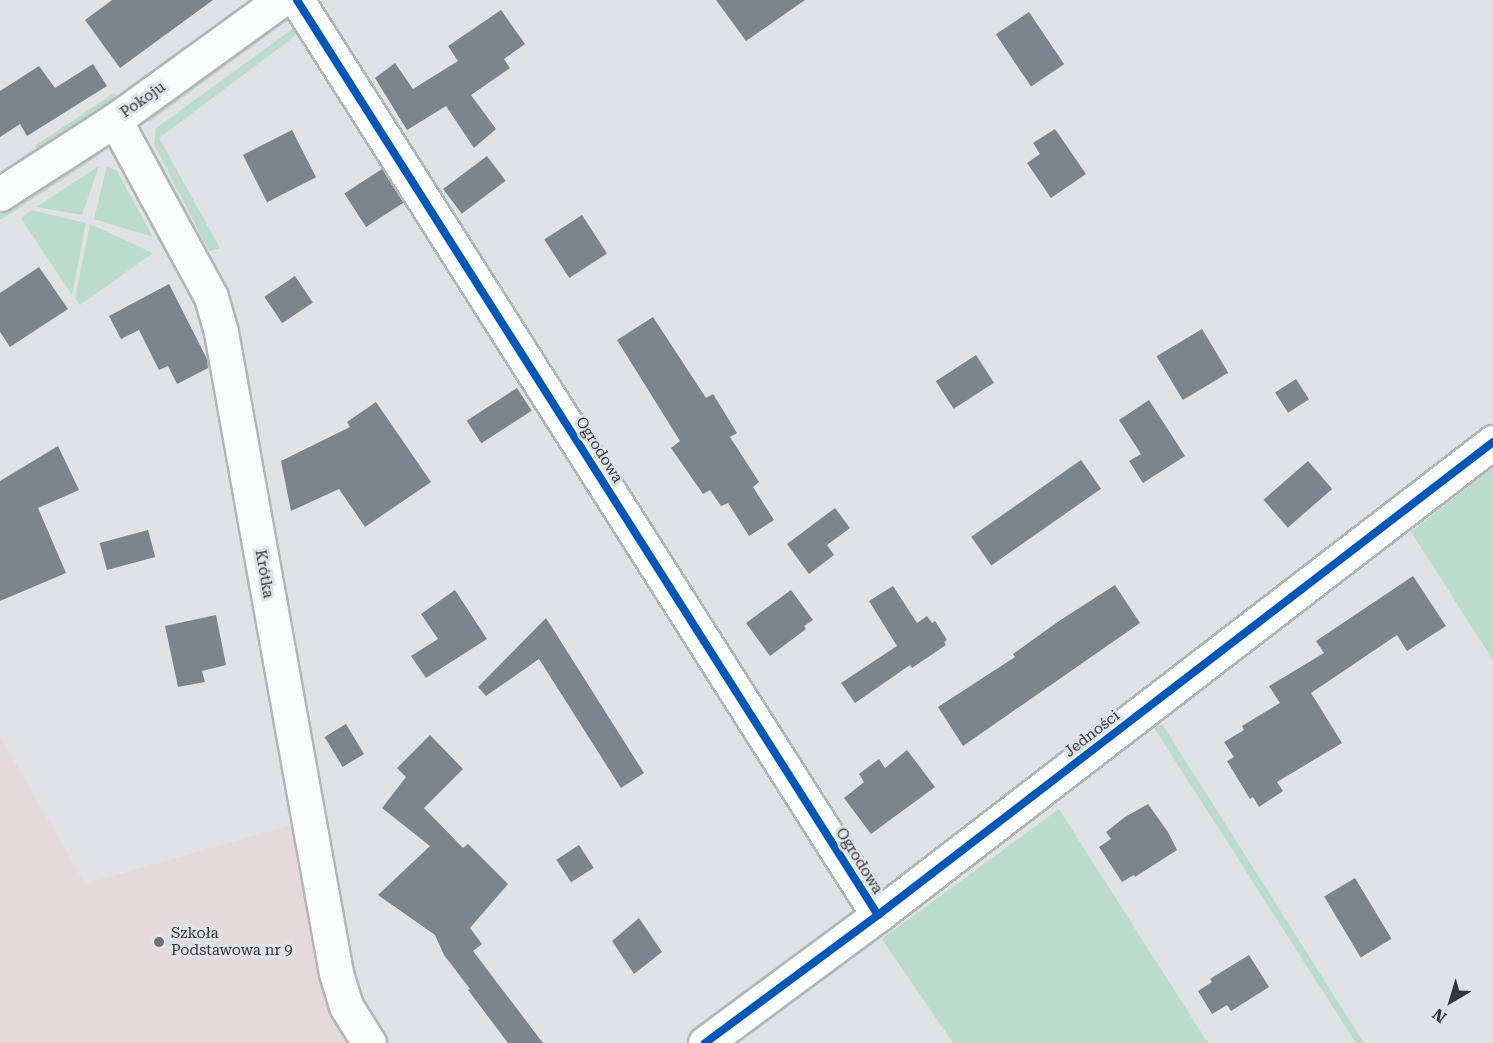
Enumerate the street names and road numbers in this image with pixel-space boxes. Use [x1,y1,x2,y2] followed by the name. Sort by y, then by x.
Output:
[117,78,169,122] street label: Pokoju
[572,414,626,486] street label: Ogrodowa
[251,548,277,600] street label: Krótka
[1061,707,1123,761] street label: Jedności
[832,825,886,897] street label: Ogrodowa

